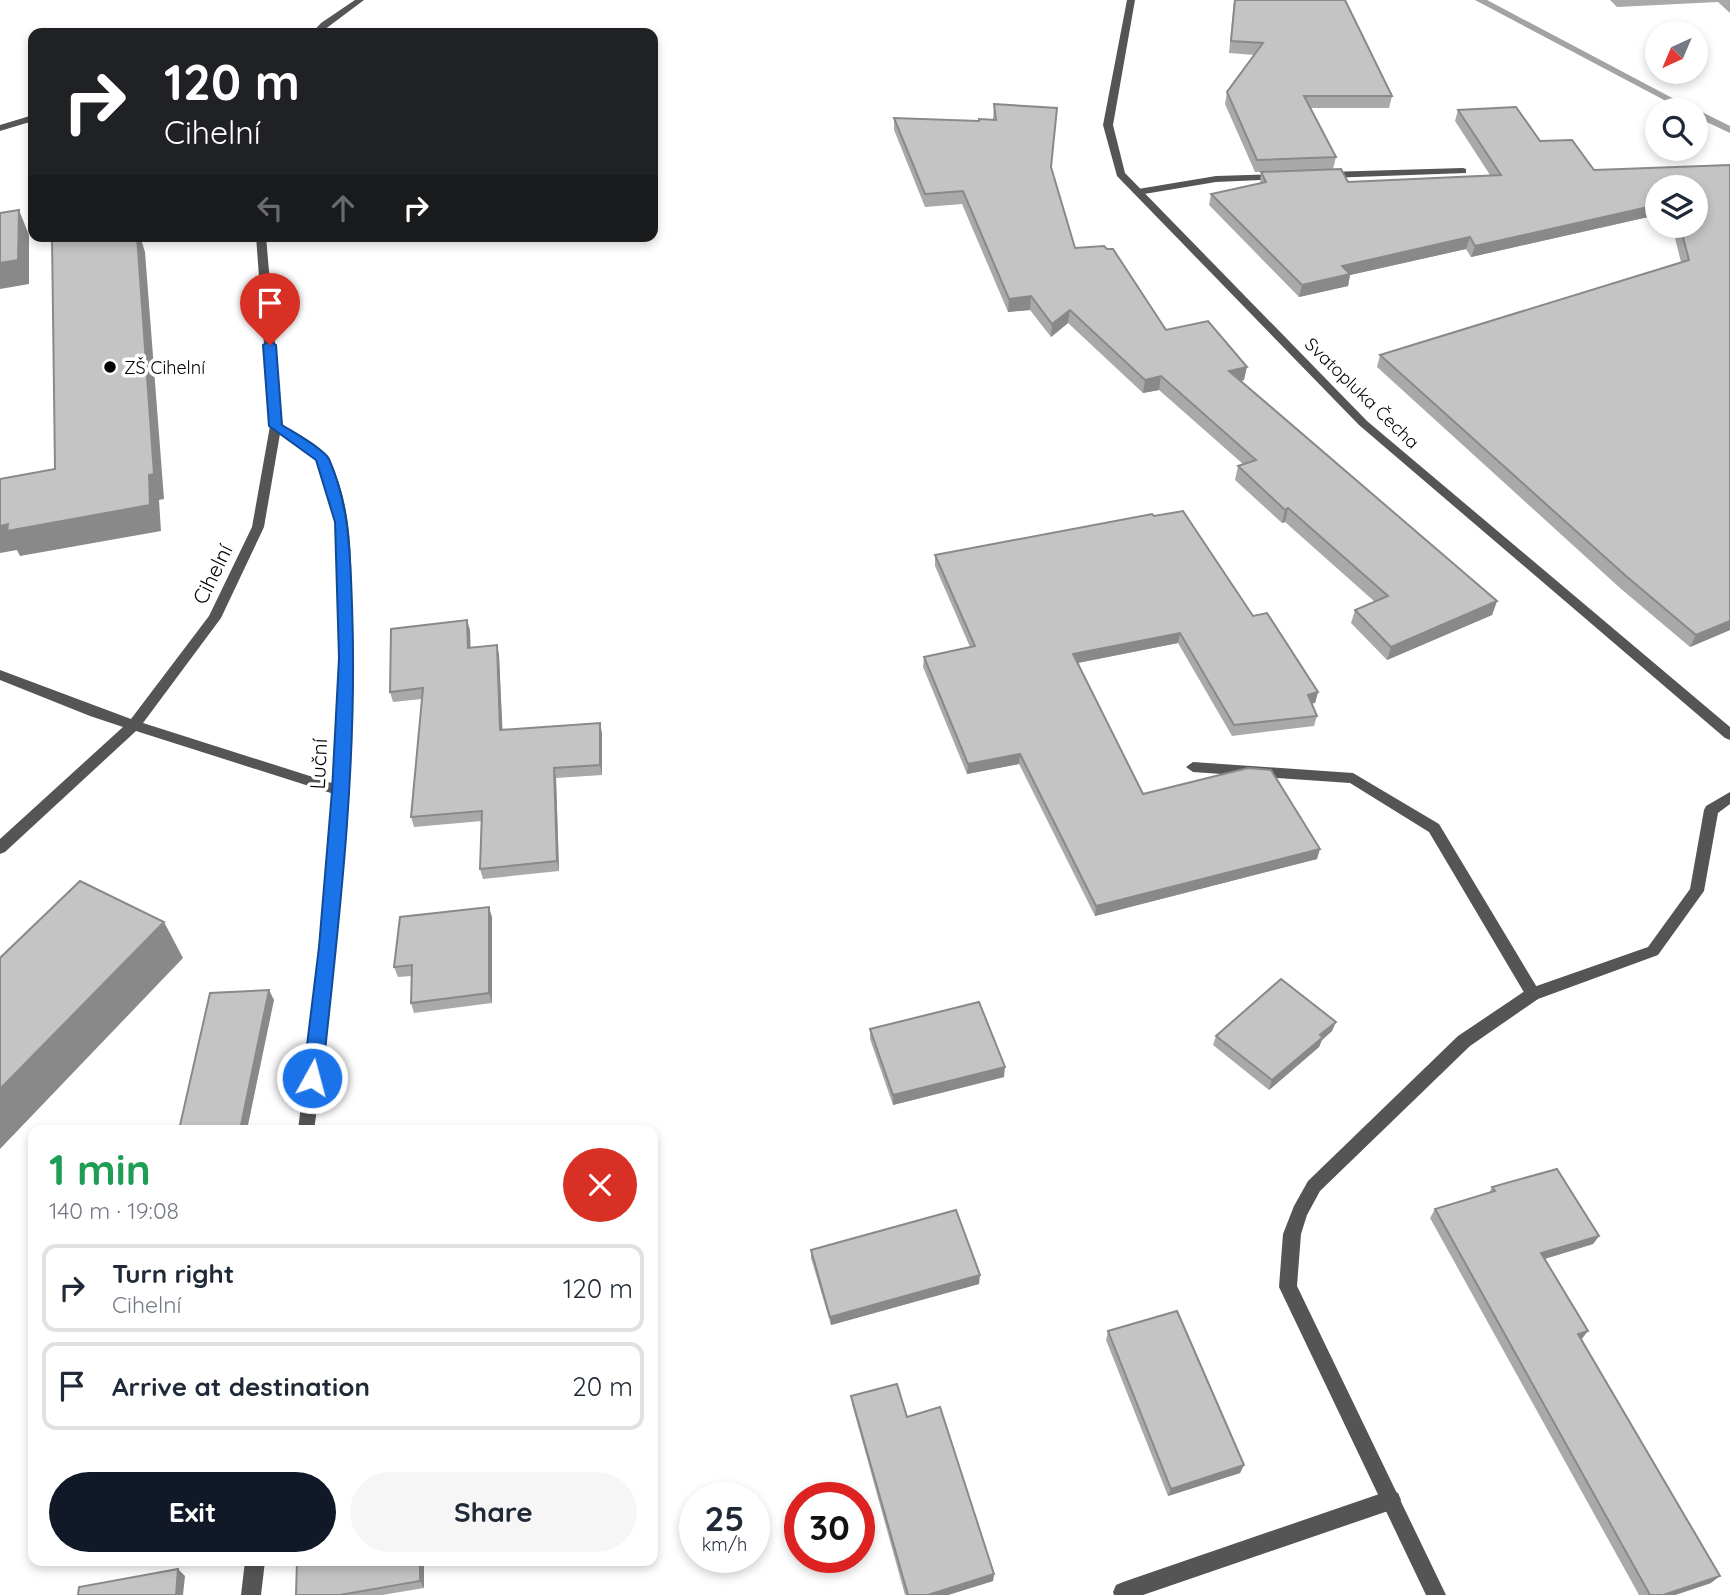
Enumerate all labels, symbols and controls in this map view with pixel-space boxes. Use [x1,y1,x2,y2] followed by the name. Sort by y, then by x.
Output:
[1645,21,1708,84] north arrow
[1645,21,1708,238] map controls
[164,51,300,112] text: 120 m
[49,56,140,147] icon: right
[1645,98,1708,161] button: search
[164,112,261,152] text: Cihelní
[1645,175,1708,238] button: layers
[251,189,289,227] icon: left
[324,189,362,227] icon: ahead
[397,189,435,227] icon: right
[240,273,300,345] pin
[251,284,289,322] icon: arrive
[1300,333,1424,453] street label: Svatopluka Čecha
[124,356,205,379] place label: ZŠ Cihelní
[102,359,118,375] marker: ZŠ Cihelní
[186,539,238,608] street label: Cihelní
[304,738,332,790] street label: Luční
[275,1041,349,1115] position arrow
[49,1143,151,1196] text: 1 min
[563,1148,637,1222] button: close
[49,1196,179,1225] text: 140 m · 19:08
[112,1257,234,1290] text: Turn right
[53,1269,91,1307] icon: right
[563,1272,633,1305] text: 120 m
[112,1290,182,1319] text: Cihelní
[53,1367,91,1405] icon: arrive
[112,1370,370,1403] text: Arrive at destination
[572,1370,633,1403] text: 20 m
[49,1472,336,1552] button: Exit
[350,1472,637,1552] button: Share
[784,1482,875,1573] speed limit sign: 30
[704,1496,745,1540] text: 25
[702,1533,747,1556] text: km/h

